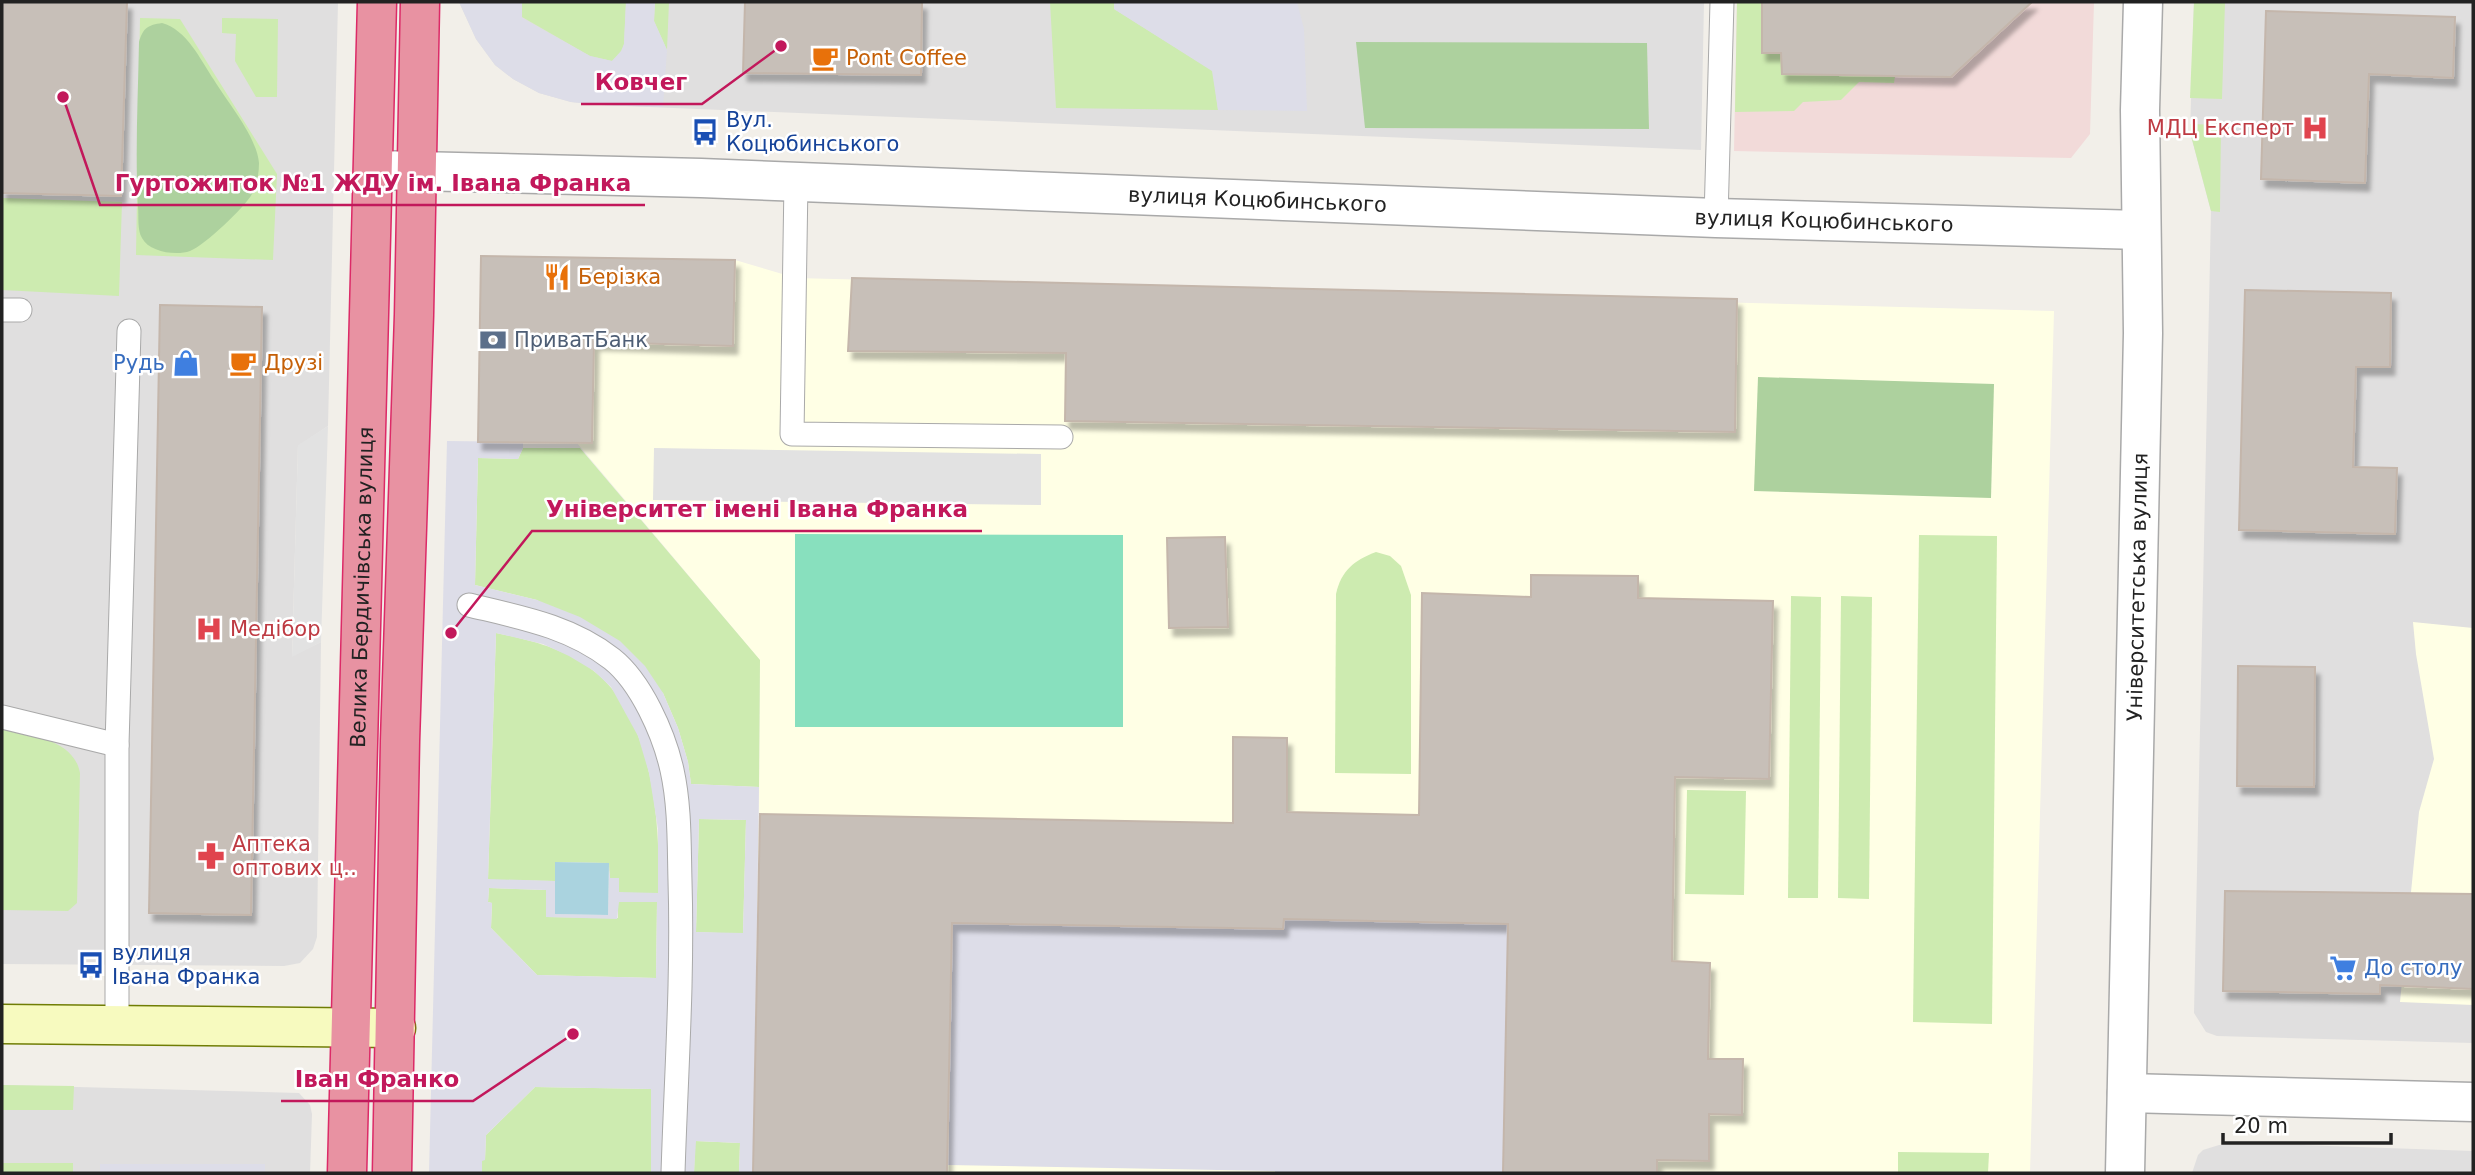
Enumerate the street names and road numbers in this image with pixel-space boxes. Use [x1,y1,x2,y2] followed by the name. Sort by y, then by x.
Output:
[1128,183,1387,217] street label: вулиця Коцюбинського
[1694,205,1954,237] street label: вулиця Коцюбинського
[346,426,378,748] street label: Велика Бердичівська вулиця
[2123,453,2152,722] street label: Університетська вулиця

